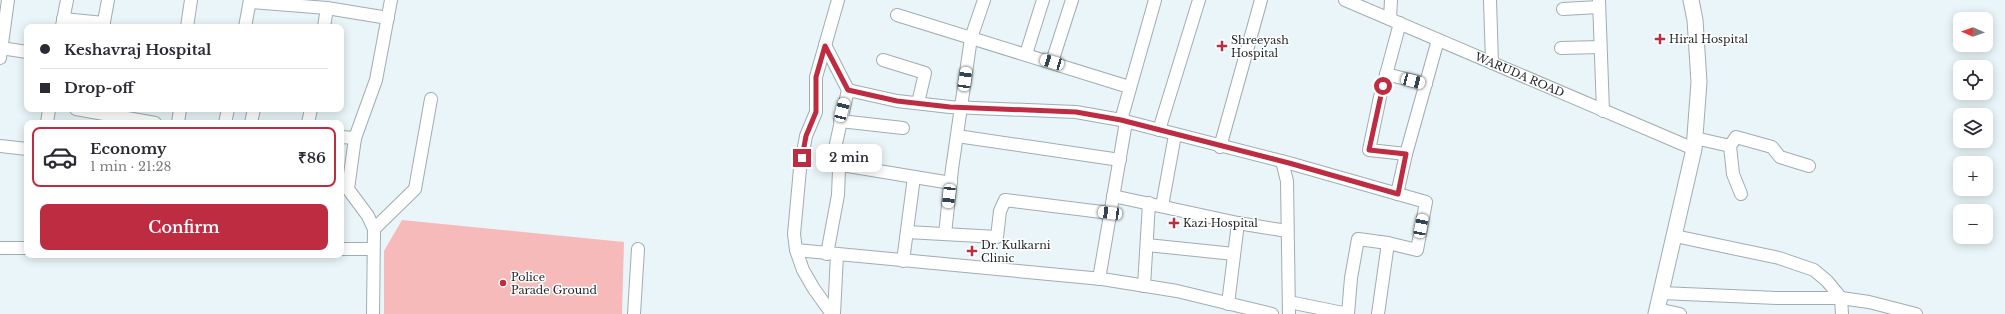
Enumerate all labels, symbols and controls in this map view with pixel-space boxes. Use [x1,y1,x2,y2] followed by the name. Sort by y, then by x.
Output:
[1953,12,1993,52] north arrow
[1953,12,1993,244] map controls
[1669,32,1749,46] place label: Hiral Hospital
[1231,33,1289,60] place label: Shreeyash Hospital
[1654,33,1666,45] marker: Hiral Hospital
[64,40,211,59] text: Keshavraj Hospital
[1216,40,1228,52] marker: Shreeyash Hospital
[1472,49,1567,100] street label: WARUDA ROAD
[1039,53,1065,71] car
[1953,60,1993,100] button: locate
[957,66,973,92] car
[1400,72,1426,90] car
[1374,77,1392,95] route start
[64,78,134,97] text: Drop-off
[833,97,851,123] car
[1953,108,1993,148] button: layers
[42,139,78,175] icon: car
[90,139,167,158] text: Economy
[816,144,882,172] callout: 2 min
[298,148,326,167] text: ₹86
[793,149,811,167] route end
[829,149,869,166] text: 2 min
[1953,156,1993,196] button: +
[90,158,171,175] text: 1 min · 21:28
[942,183,956,209] car
[40,204,328,250] button: Confirm
[1953,204,1993,244] button: −
[1097,206,1123,220] car
[1413,213,1429,239] car
[1183,216,1258,230] place label: Kazi Hospital
[1168,217,1180,229] marker: Kazi Hospital
[981,238,1051,265] place label: Dr. Kulkarni Clinic
[966,245,978,257] marker: Dr. Kulkarni Clinic
[511,270,598,297] place label: Police Parade Ground
[498,278,508,288] marker: Police Parade Ground

